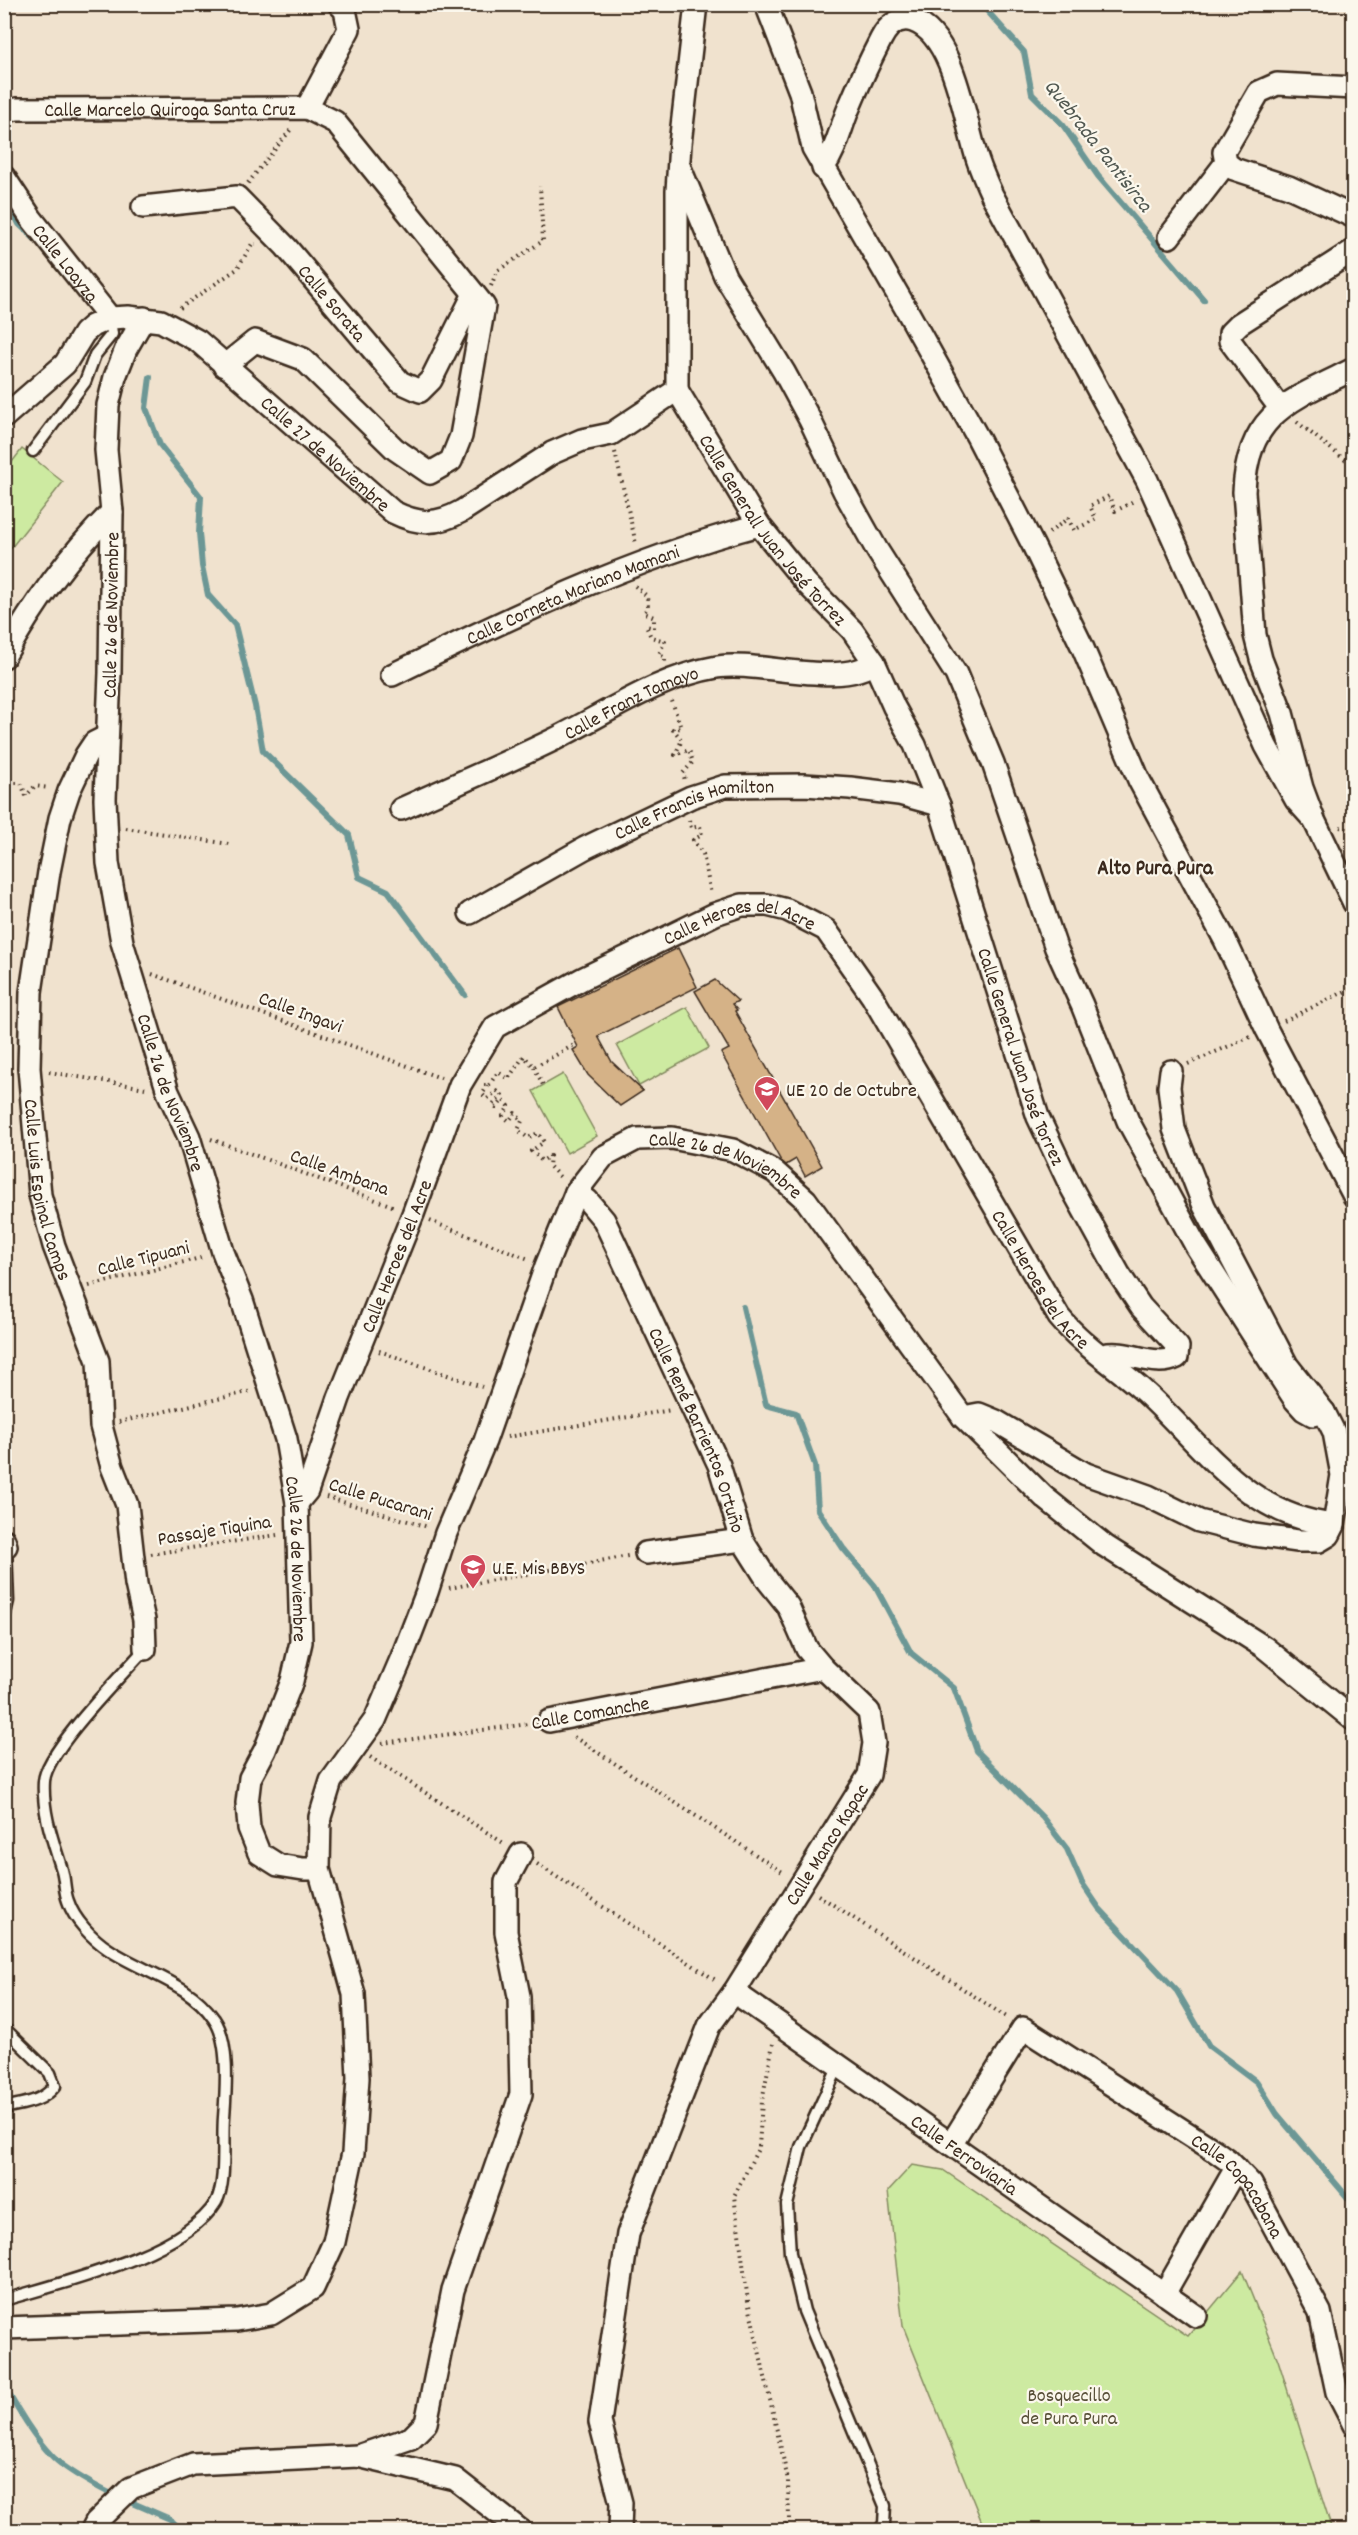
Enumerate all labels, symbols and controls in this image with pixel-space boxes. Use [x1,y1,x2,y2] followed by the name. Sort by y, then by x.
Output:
[1035,74,1159,221] water label: Quebrada Pantisirca
[44,97,296,126] street label: Calle Marcelo Quiroga Santa Cruz
[24,219,104,310] street label: Calle Loayza
[290,260,372,350] street label: Calle Sorata
[253,391,395,520] street label: Calle 27 de Noviembre
[690,430,852,634] street label: Calle Generall Juan José Torrez
[98,532,128,698] street label: Calle 26 de Noviembre
[462,539,684,654] street label: Calle Corneta Mariano Mamani
[560,661,702,749] street label: Calle Franz Tamayo
[610,774,774,849] street label: Calle Francis Hamilton
[1097,855,1214,885] district label: Alto Pura Pura
[659,894,820,954] street label: Calle Heroes del Acre
[968,945,1070,1171] street label: Calle General Juan José Torrez
[254,986,346,1042] street label: Calle Ingavi
[128,1011,210,1176] street label: Calle 26 de Noviembre
[752,1074,782,1112] school or university icon: UE 20 de Octubre
[786,1078,917,1106] place label: UE 20 de Octubre
[15,1098,77,1285] street label: Calle Luis Espinal Camps
[648,1127,807,1207] street label: Calle 26 de Noviembre
[286,1143,393,1205] street label: Calle Ambana
[356,1176,441,1338] street label: Calle Heroes del Acre
[983,1205,1094,1358] street label: Calle Heroes del Acre
[95,1235,193,1285] street label: Calle Tipuani
[639,1324,750,1537] street label: Calle René Barrientos Ortuño
[325,1472,436,1530] street label: Calle Pucarani
[276,1474,312,1642] street label: Calle 26 de Noviembre
[156,1509,274,1555] street label: Passaje Tiquina
[458,1552,488,1590] school or university icon: U.E. Mis BBYS
[492,1556,585,1584] place label: U.E. Mis BBYS
[529,1691,652,1739] street label: Calle Comanche
[780,1779,877,1912] street label: Calle Manco Kapac
[904,2109,1023,2204] street label: Calle Ferroviaria
[1184,2128,1289,2245] street label: Calle Copacabana
[1021,2383,1118,2434] park label: Bosquecillo de Pura Pura

